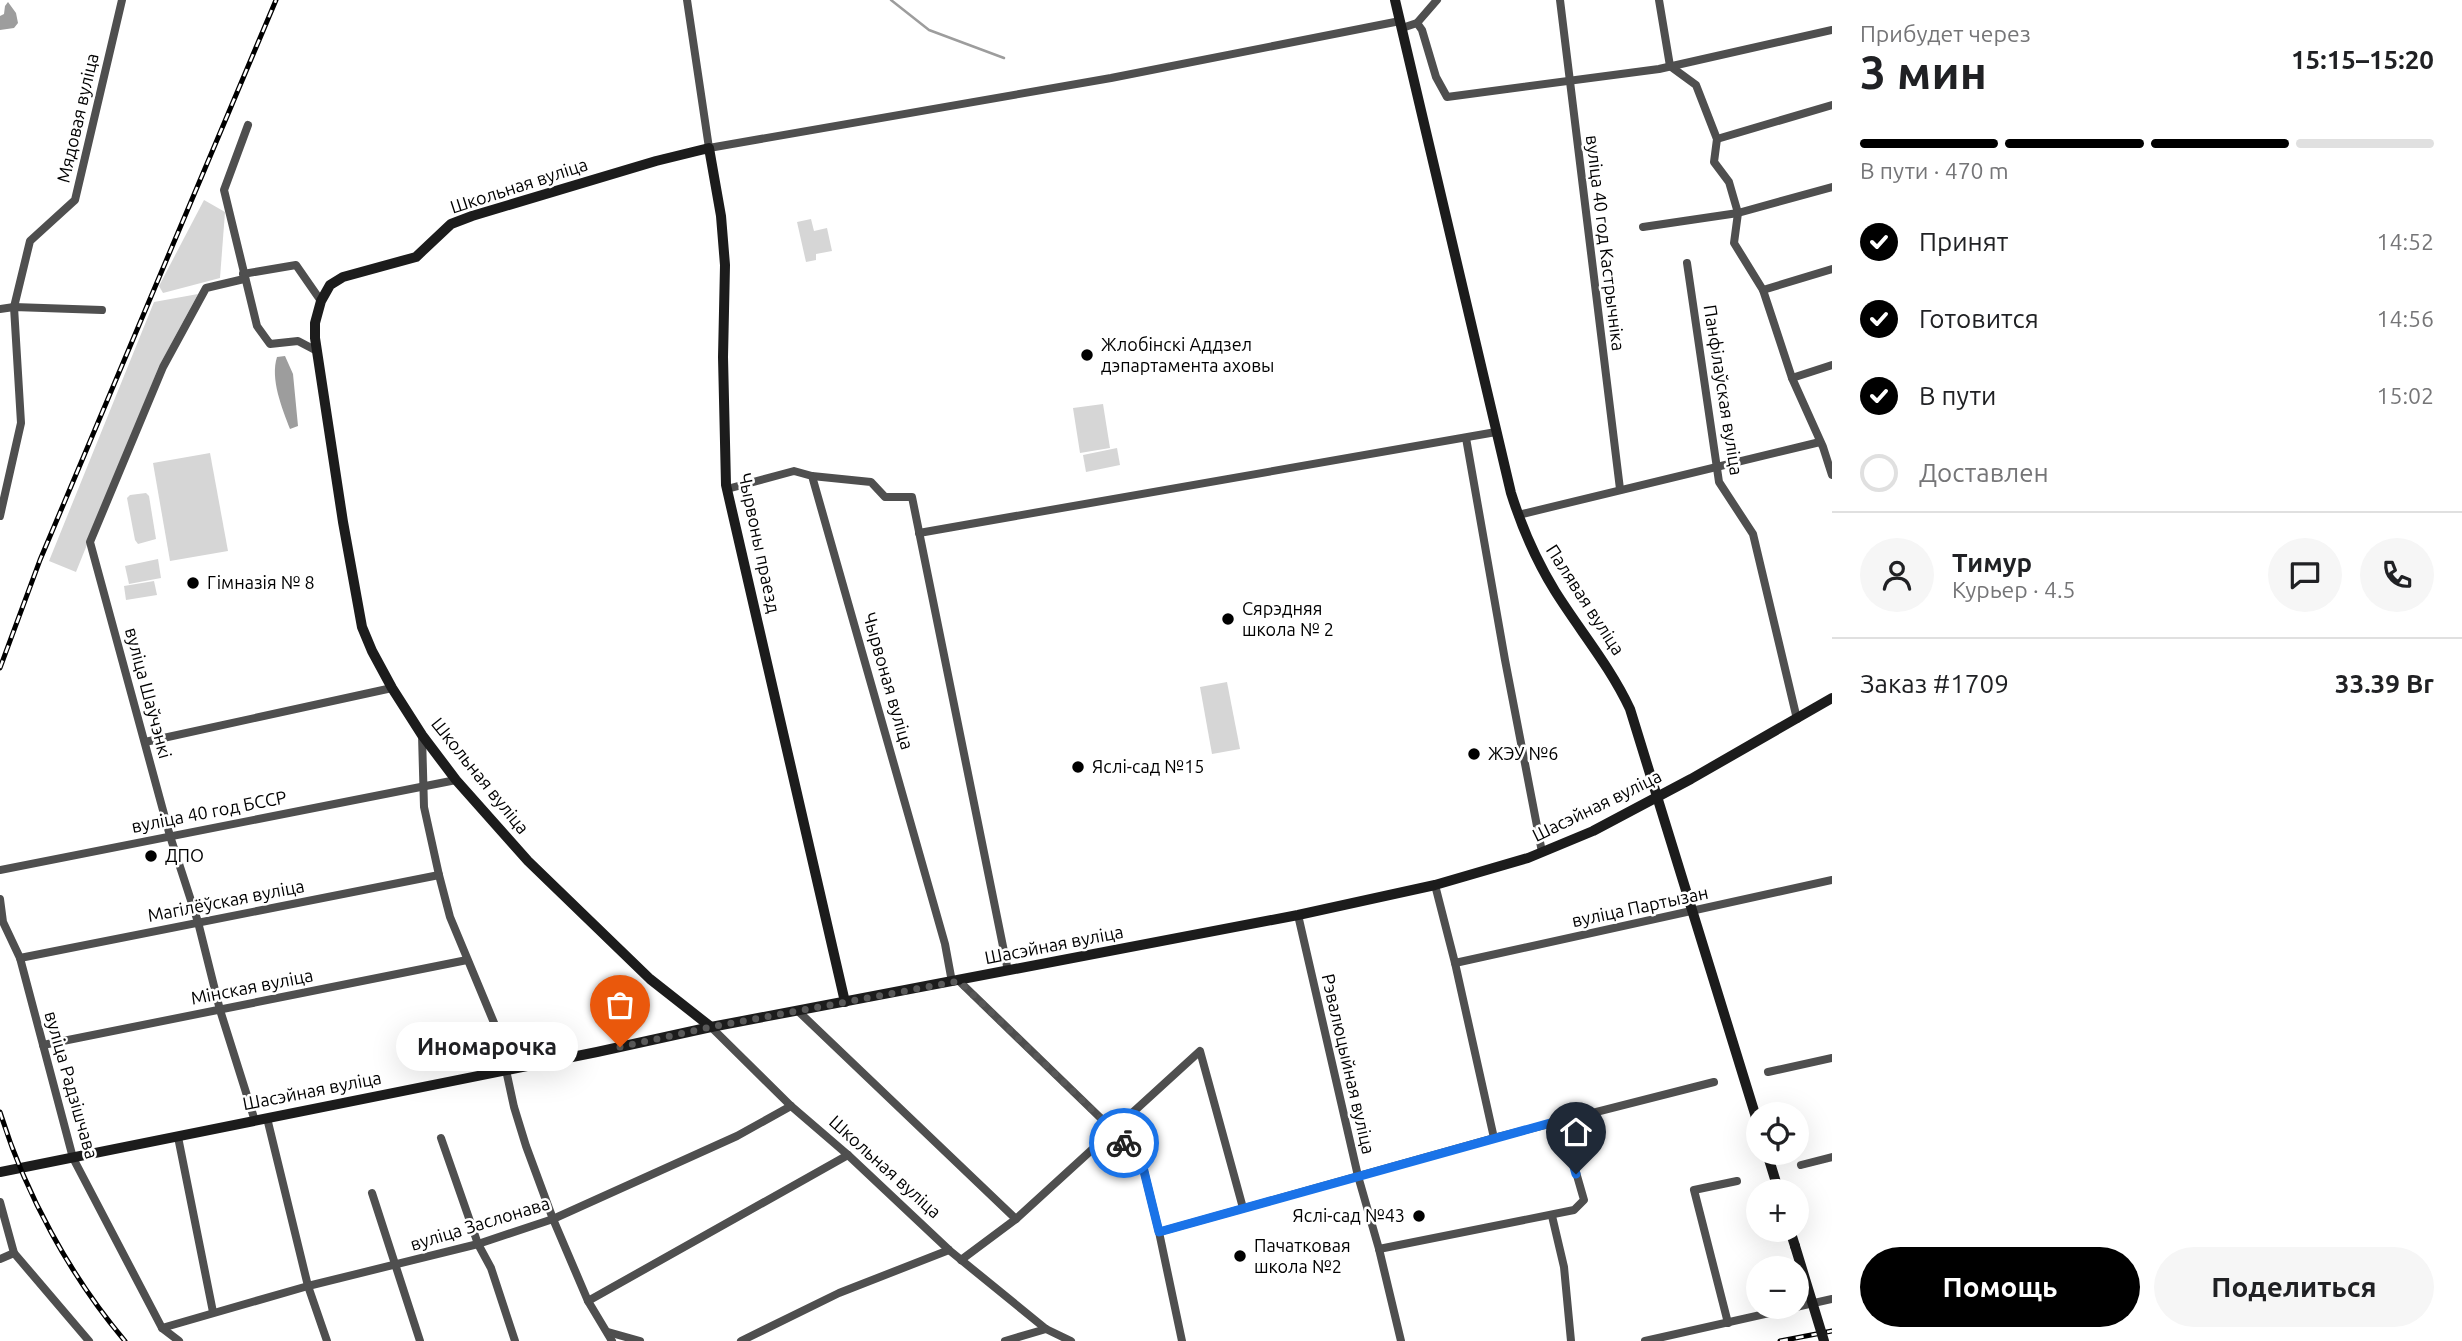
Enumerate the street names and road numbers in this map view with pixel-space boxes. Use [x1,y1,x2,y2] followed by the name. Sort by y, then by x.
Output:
[52,51,102,184] street label: Мядовая вуліца
[1583,134,1629,352] street label: вуліца 40 год Кастрычніка
[447,153,590,217] street label: Школьная вуліца
[1701,303,1747,476] street label: Панфілаўская вуліца
[735,471,785,615] street label: Чырвоны праезд
[1543,540,1629,658] street label: Палявая вуліца
[860,610,918,752] street label: Чырвоная вуліца
[122,625,176,760] street label: вуліца Шаўчэнкі
[428,713,534,837] street label: Школьная вуліца
[1529,765,1664,845] street label: Шасэйная вуліца
[130,786,288,836] street label: вуліца 40 год БССР
[146,875,306,925] street label: Магілёўская вуліца
[1570,882,1710,930] street label: вуліца Партызан
[983,921,1125,967] street label: Шасэйная вуліца
[189,964,315,1008] street label: Мінская вуліца
[1318,972,1379,1156] street label: Рэвалюцыйная вуліца
[41,1008,103,1161] street label: вуліца Радзішчава
[241,1067,383,1113] street label: Шасэйная вуліца
[826,1111,946,1222] street label: Школьная вуліца
[407,1192,552,1254] street label: вуліца Заслонава

